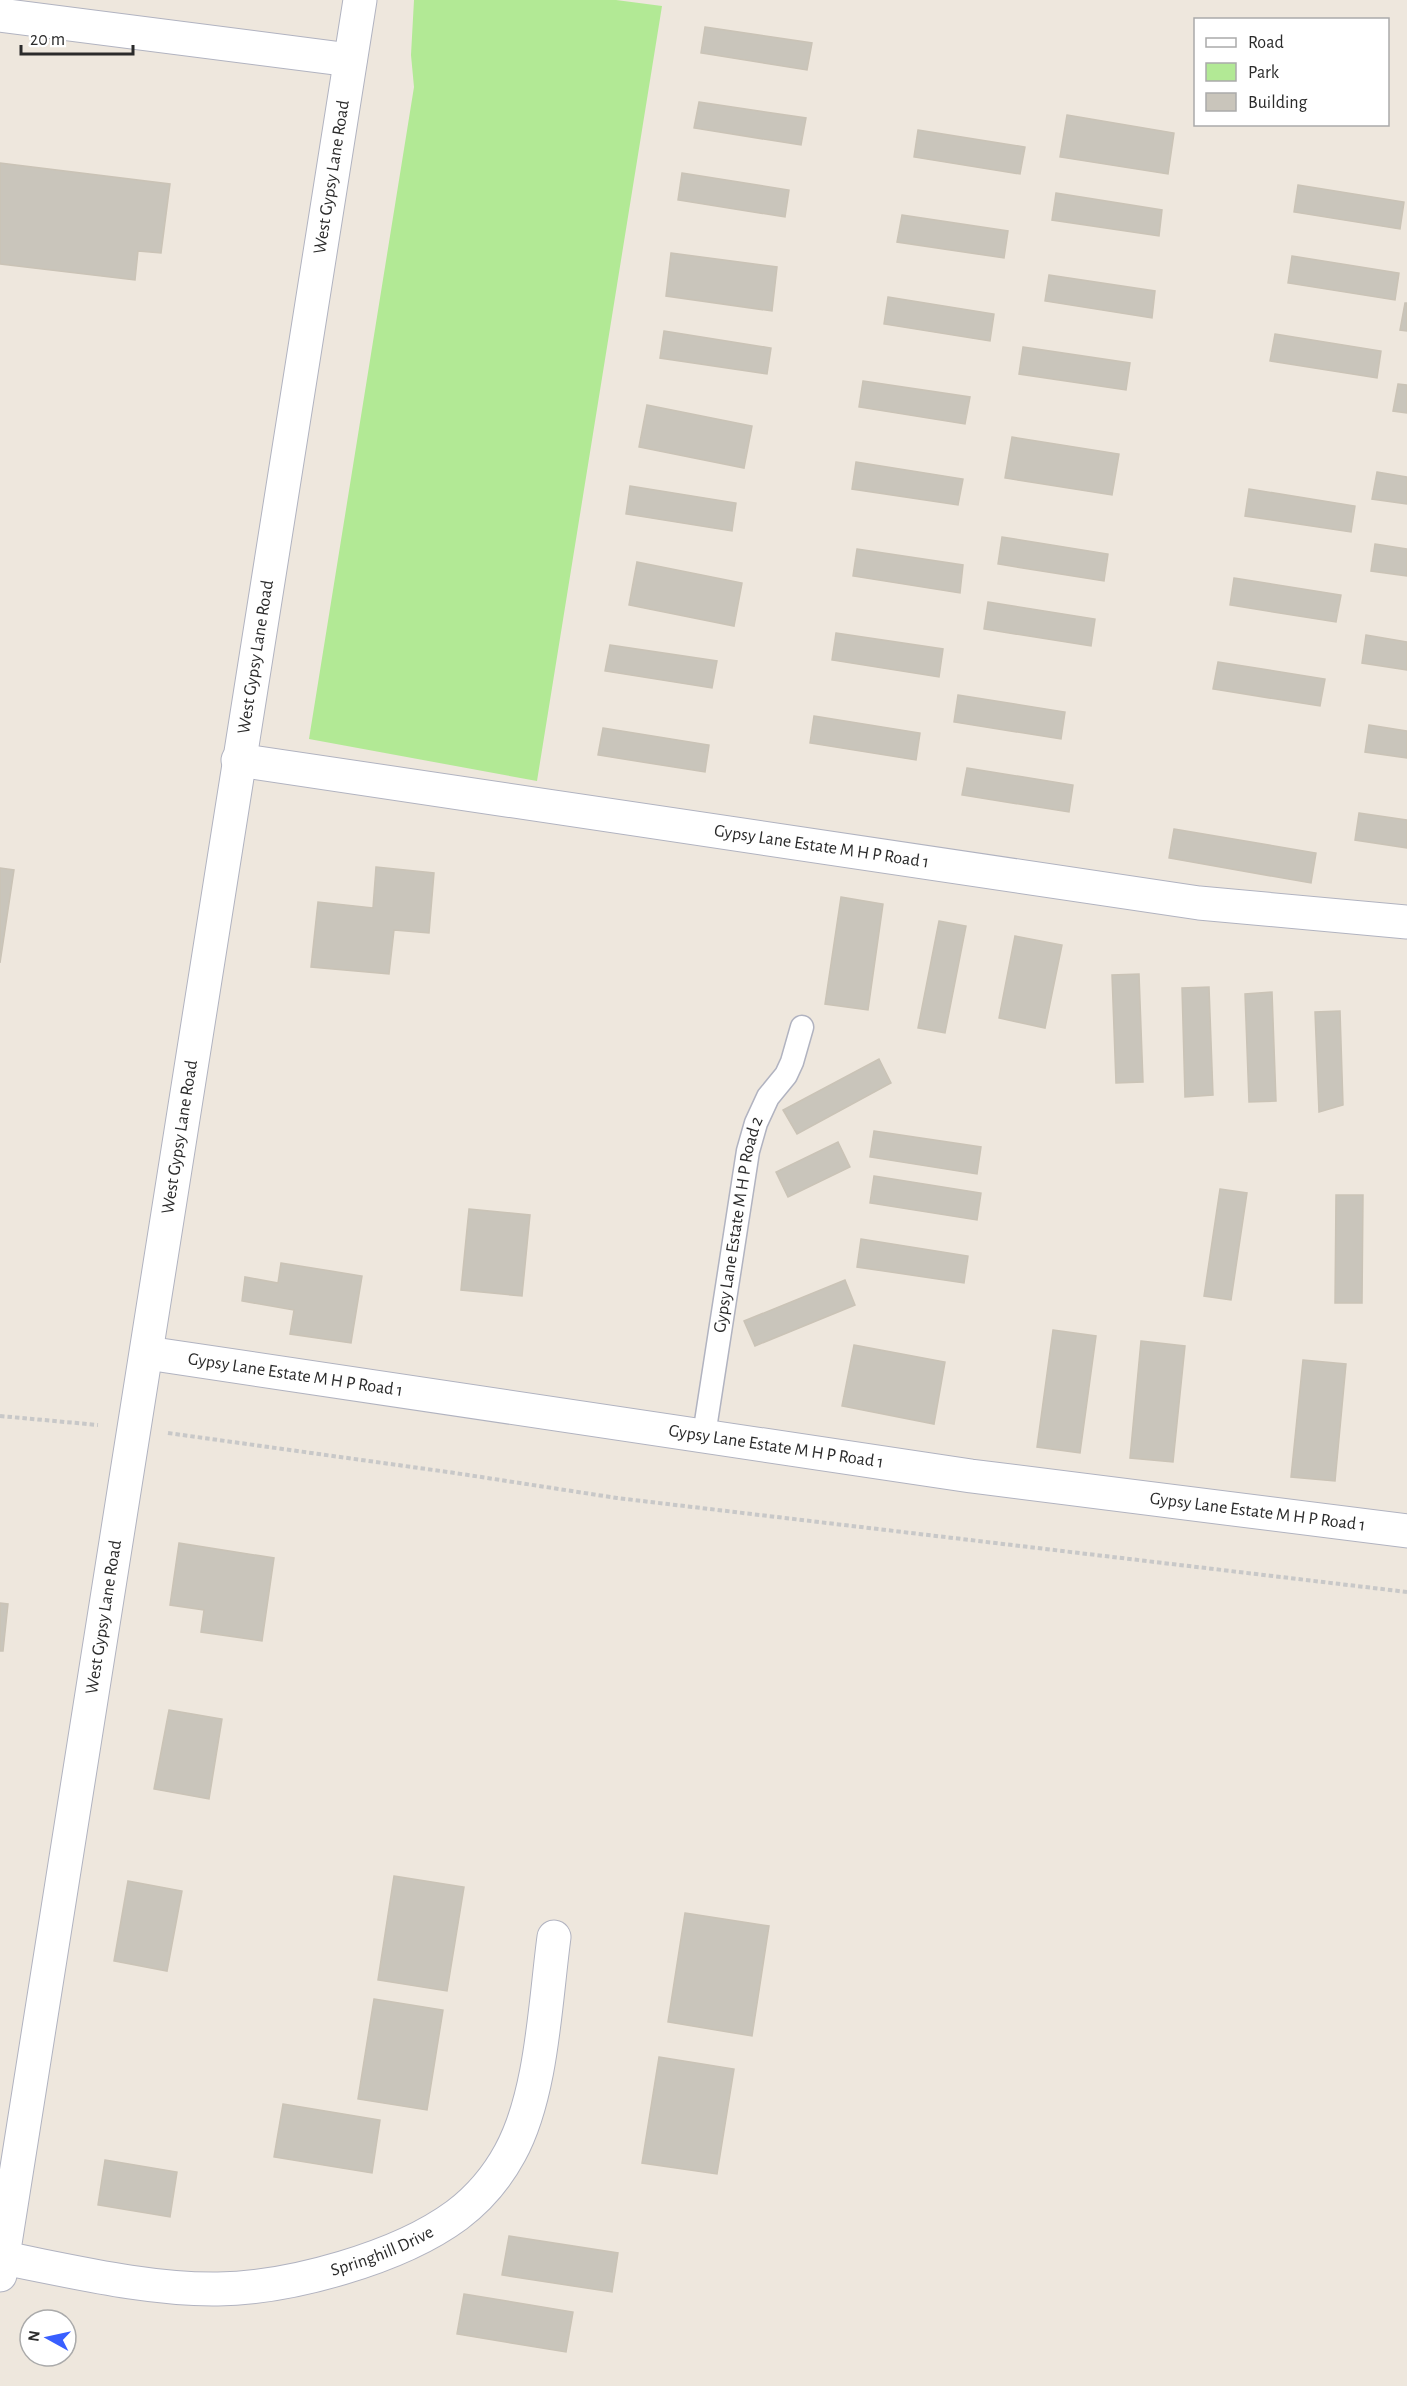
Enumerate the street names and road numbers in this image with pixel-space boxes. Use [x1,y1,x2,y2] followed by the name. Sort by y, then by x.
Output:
[311,99,353,255] street label: West Gypsy Lane Road
[235,579,277,735] street label: West Gypsy Lane Road
[713,822,930,872] street label: Gypsy Lane Estate M H P Road 1
[159,1059,201,1215] street label: West Gypsy Lane Road
[711,1114,767,1334] street label: Gypsy Lane Estate M H P Road 2
[187,1350,404,1400] street label: Gypsy Lane Estate M H P Road 1
[667,1422,885,1472] street label: Gypsy Lane Estate M H P Road 1
[1149,1490,1366,1535] street label: Gypsy Lane Estate M H P Road 1
[83,1539,125,1696] street label: West Gypsy Lane Road
[329,2223,437,2280] street label: Springhill Drive

